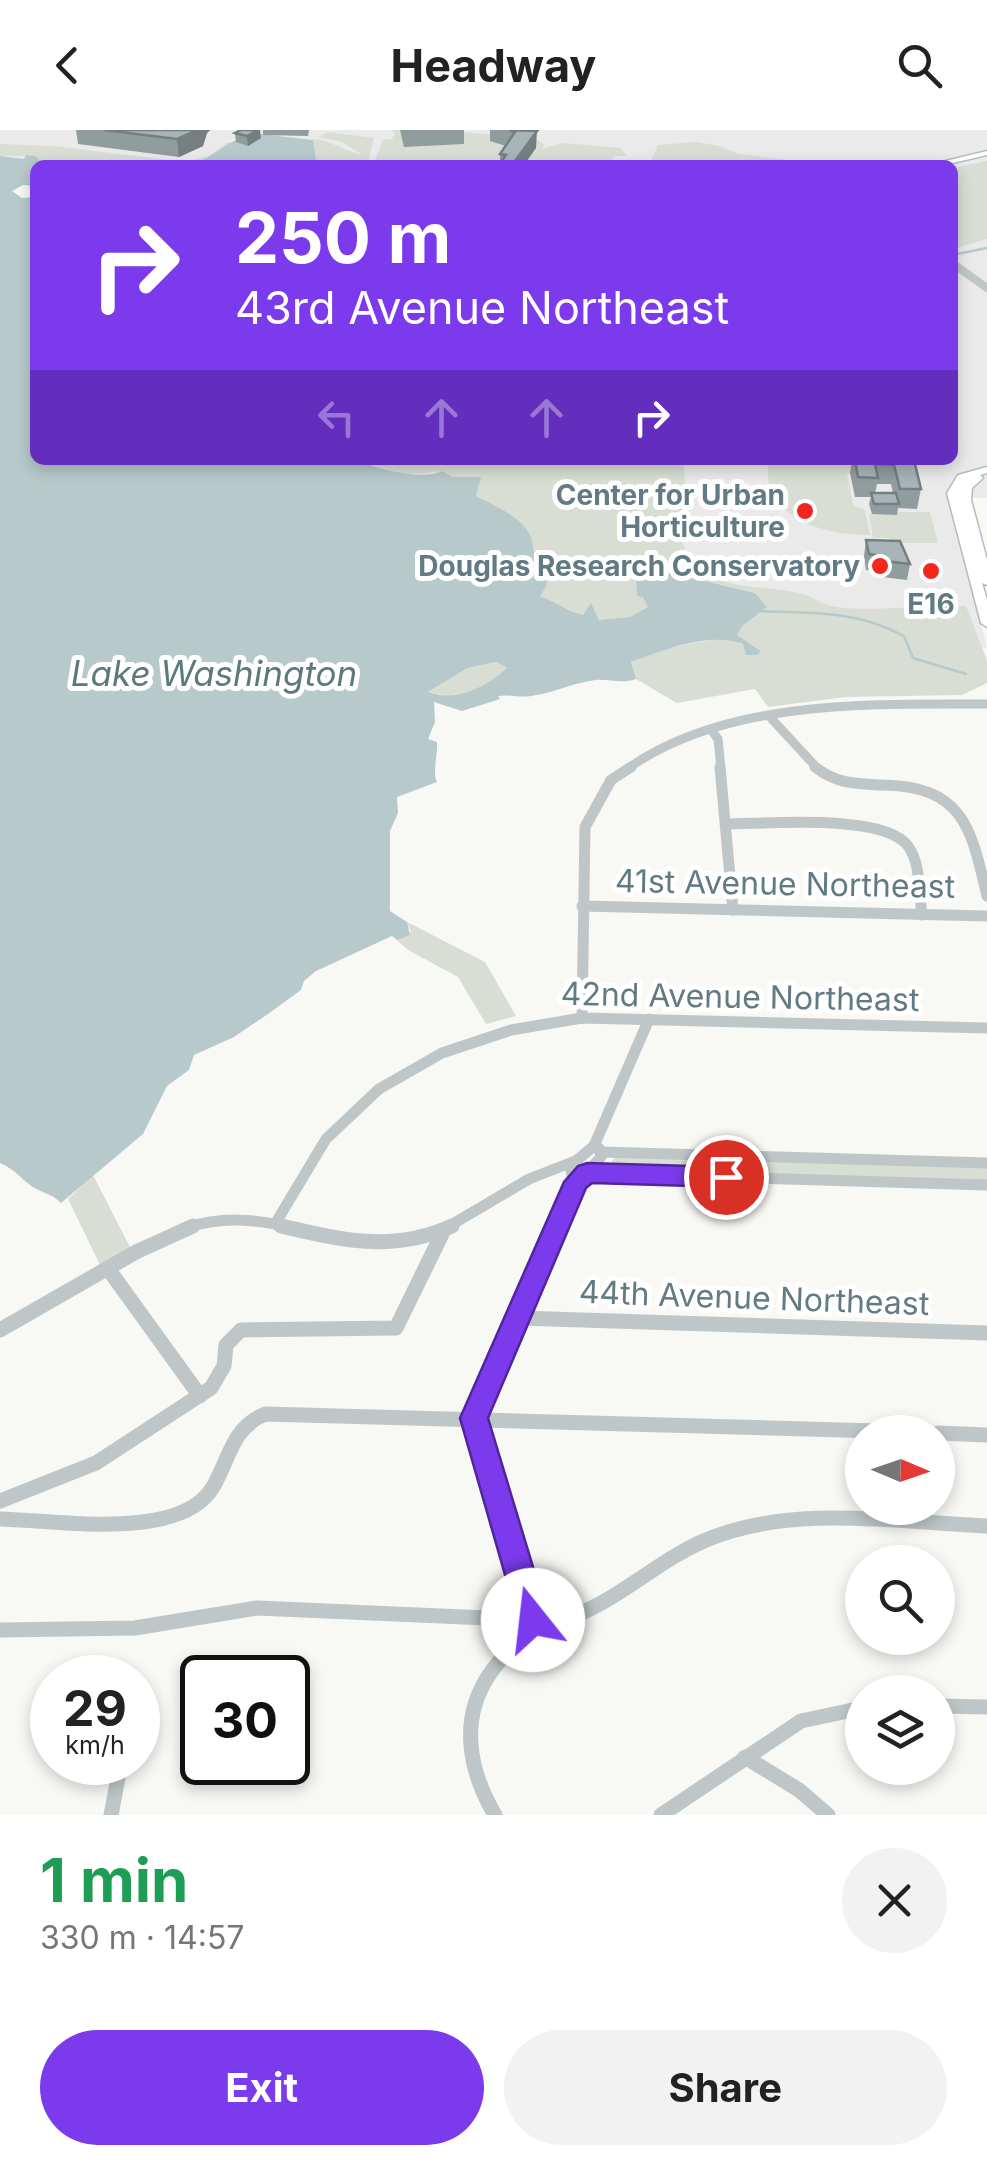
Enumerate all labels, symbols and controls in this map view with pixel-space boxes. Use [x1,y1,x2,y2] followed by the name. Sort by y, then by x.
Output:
[40,38,95,93] icon: back
[391,38,596,93] text: Headway
[892,38,947,93] icon: search
[235,195,452,280] text: 250 m
[70,200,200,330] icon: right
[235,280,729,335] text: 43rd Avenue Northeast
[309,390,364,445] icon: left
[414,390,469,445] icon: ahead
[519,390,574,445] icon: ahead
[624,390,679,445] icon: right
[556,478,785,544] place label: Center for Urban Horticulture
[794,500,816,522] marker: Center for Urban Horticulture
[418,549,860,583] place label: Douglas Research Conservatory
[869,555,891,577] marker: Douglas Research Conservatory
[920,560,942,582] marker: E16
[907,587,955,621] place label: E16
[71,652,357,694] water label: Lake Washington
[615,861,956,906] street label: 41st Avenue Northeast
[560,974,920,1019] street label: 42nd Avenue Northeast
[684,1135,769,1220] pin
[699,1150,754,1205] icon: arrive
[578,1272,930,1323] street label: 44th Avenue Northeast
[845,1415,955,1525] north arrow
[845,1415,955,1785] map controls
[845,1545,955,1655] button: search
[481,1568,585,1672] position arrow
[180,1655,310,1785] speed limit sign: 30
[845,1675,955,1785] button: layers
[63,1678,127,1738] text: 29
[65,1730,125,1760] text: km/h
[40,1844,188,1916] text: 1 min
[842,1848,947,1953] button: close
[40,1918,244,1957] text: 330 m · 14:57
[40,2030,484,2145] button: Exit
[504,2030,947,2145] button: Share

